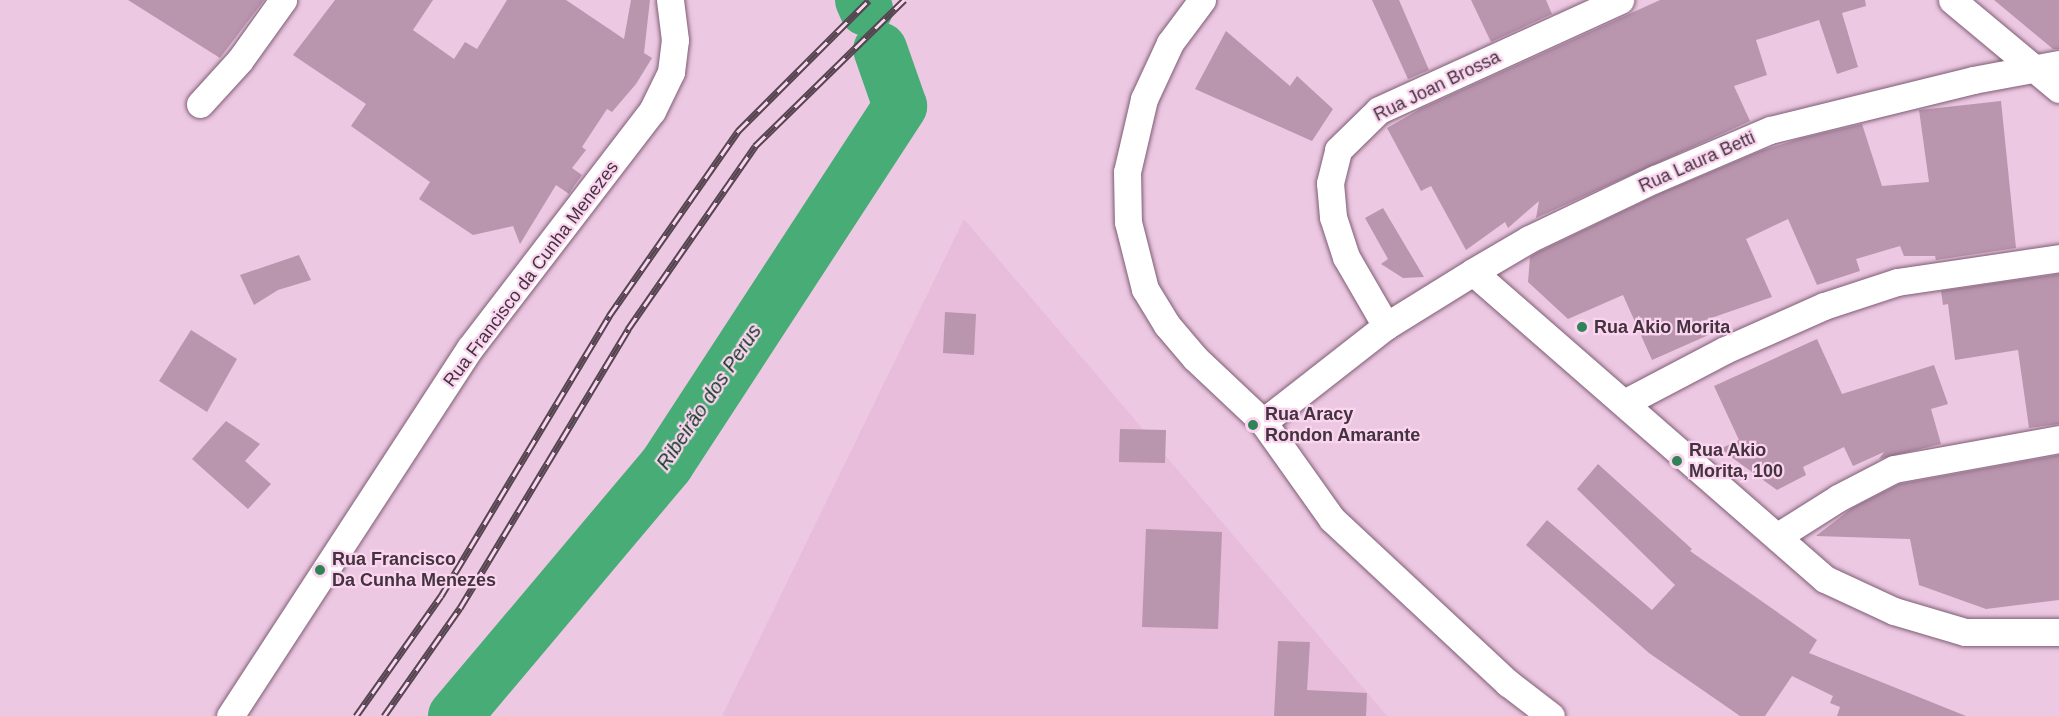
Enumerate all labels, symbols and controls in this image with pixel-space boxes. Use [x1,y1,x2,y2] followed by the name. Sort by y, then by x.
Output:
[1370,46,1504,126] street label: Rua Joan Brossa
[1635,127,1759,197] street label: Rua Laura Betti
[439,157,623,391] street label: Rua Francisco da Cunha Menezes
[1594,316,1731,338] place label: Rua Akio Morita
[651,320,767,474] water label: Ribeirão dos Perus
[1575,320,1589,334] marker: Rua Akio Morita
[1265,404,1421,446] place label: Rua Aracy Rondon Amarante
[1246,418,1260,432] marker: Rua Aracy Rondon Amarante
[1689,440,1783,482] place label: Rua Akio Morita, 100
[1670,454,1684,468] marker: Rua Akio Morita, 100
[332,549,496,592] place label: Rua Francisco Da Cunha Menezes
[313,563,327,577] marker: Rua Francisco Da Cunha Menezes

